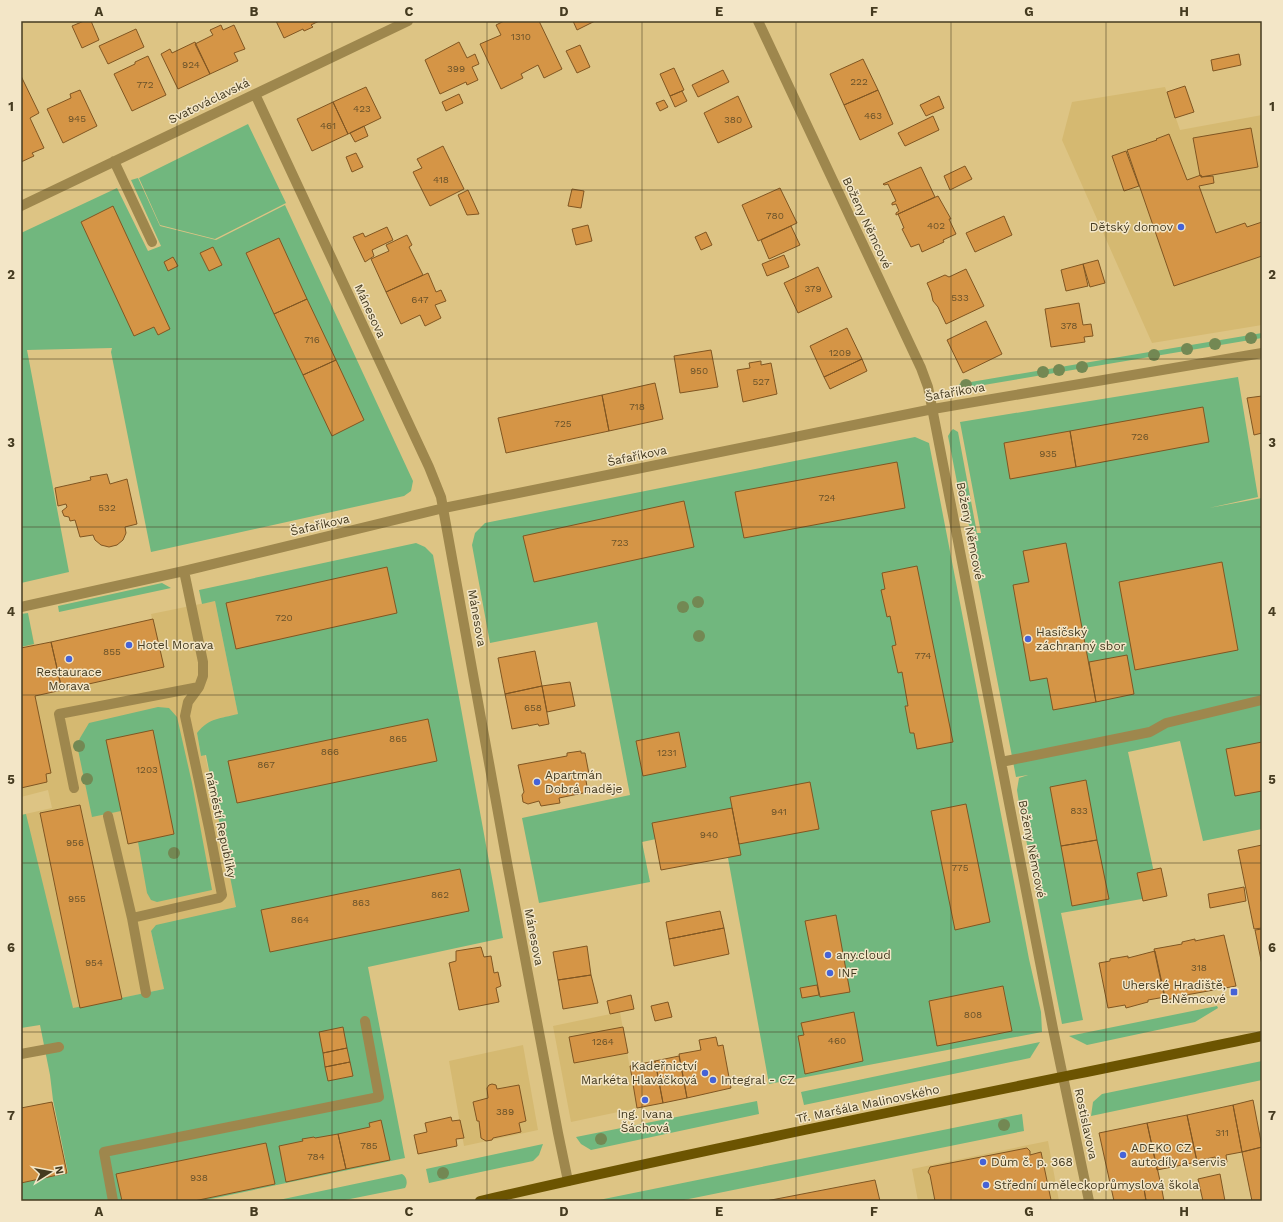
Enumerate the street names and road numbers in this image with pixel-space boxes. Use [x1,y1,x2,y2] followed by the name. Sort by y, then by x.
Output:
[166,75,252,127] street label: Svatováclavská
[840,175,894,271] street label: Boženy Němcové
[351,282,389,340] street label: Mánesova
[924,380,986,404] street label: Šafaříkova
[606,443,668,469] street label: Šafaříkova
[954,481,986,581] street label: Boženy Němcové
[289,511,351,539] street label: Šafaříkova
[465,588,489,648] street label: Mánesova
[203,771,239,880] street label: náměstí Republiky
[1016,799,1048,899] street label: Boženy Němcové
[522,907,546,967] street label: Mánesova
[795,1082,941,1126] street label: Tř. Maršála Malinovského
[1072,1087,1100,1161] street label: Rostislavova

